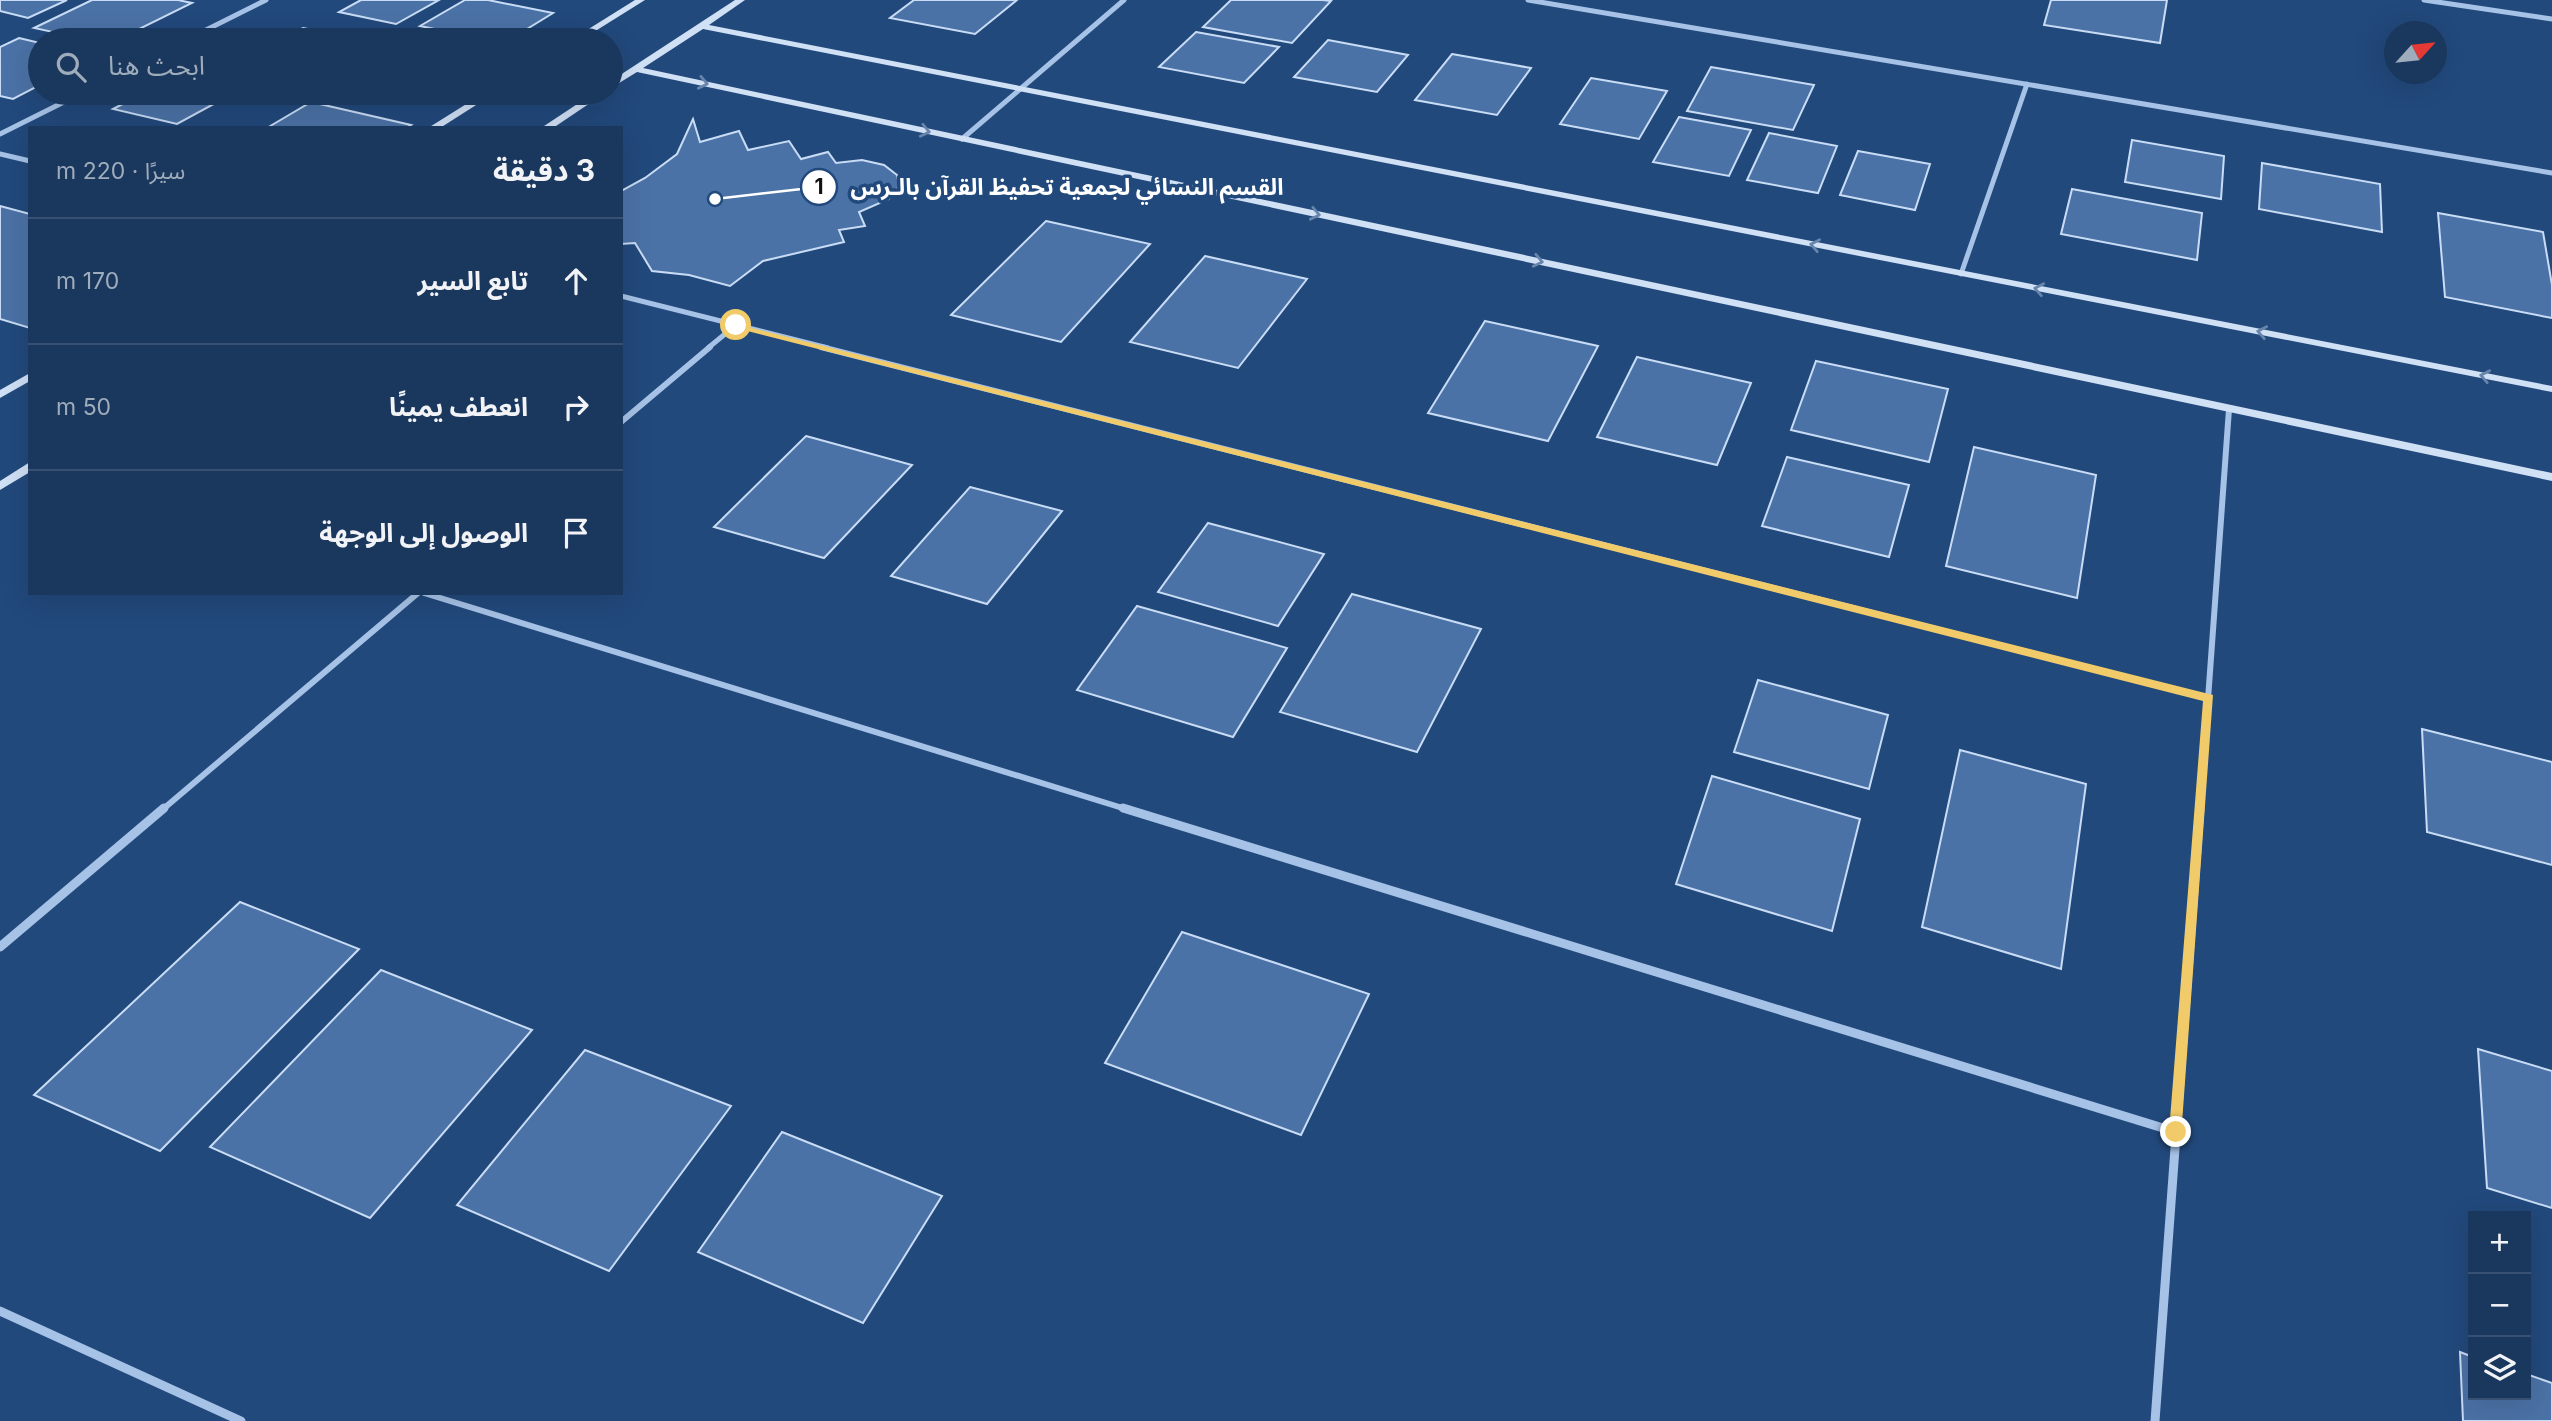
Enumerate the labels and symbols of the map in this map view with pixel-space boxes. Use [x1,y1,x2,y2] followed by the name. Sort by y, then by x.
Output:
[2384,21,2447,84] north arrow
[697,75,709,90] one-way arrow
[919,122,931,137] one-way arrow
[801,165,1297,209] callout: القسم النسائي لجمعية تحفيظ القرآن بالـرس
[851,173,1283,205] text: القسم النسائي لجمعية تحفيظ القرآن بالـرس
[814,174,824,199] text: 1
[1309,206,1321,220] one-way arrow
[1809,238,1821,253] one-way arrow
[1532,253,1544,268] one-way arrow
[2033,282,2045,297] one-way arrow
[720,309,751,340] route start
[2256,326,2268,341] one-way arrow
[2479,369,2491,384] one-way arrow
[2160,1116,2191,1147] route end

